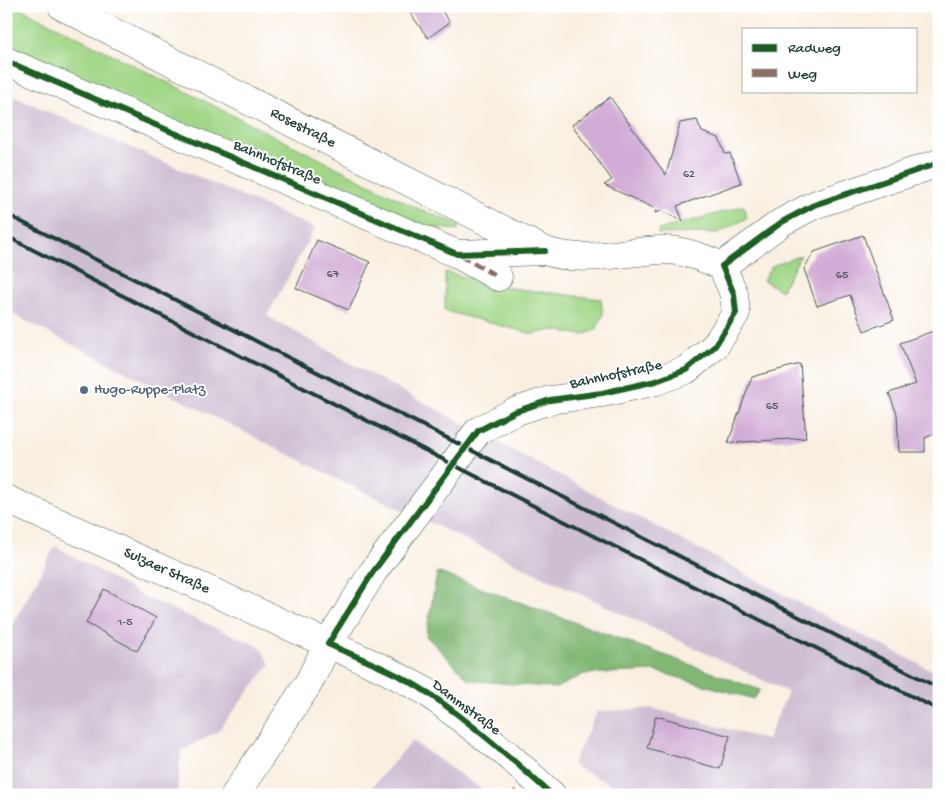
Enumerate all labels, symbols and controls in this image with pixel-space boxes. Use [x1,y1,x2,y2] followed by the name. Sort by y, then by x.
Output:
[742,28,918,92] legend
[788,40,841,58] text: Radweg
[788,66,817,84] text: Weg
[267,104,339,152] street label: Rosestraße
[229,136,324,190] street label: Bahnhofstraße
[683,168,695,182] house number: 62
[327,268,340,282] house number: 67
[836,269,848,283] house number: 65
[567,356,664,394] street label: Bahnhofstraße
[94,381,206,399] place label: Hugo-Ruppe-Platz
[78,384,90,396] marker: Hugo-Ruppe-Platz
[766,400,778,414] house number: 65
[121,544,213,598] street label: Sulzaer Straße
[117,616,132,630] house number: 1-5
[427,676,504,740] street label: Dammstraße

